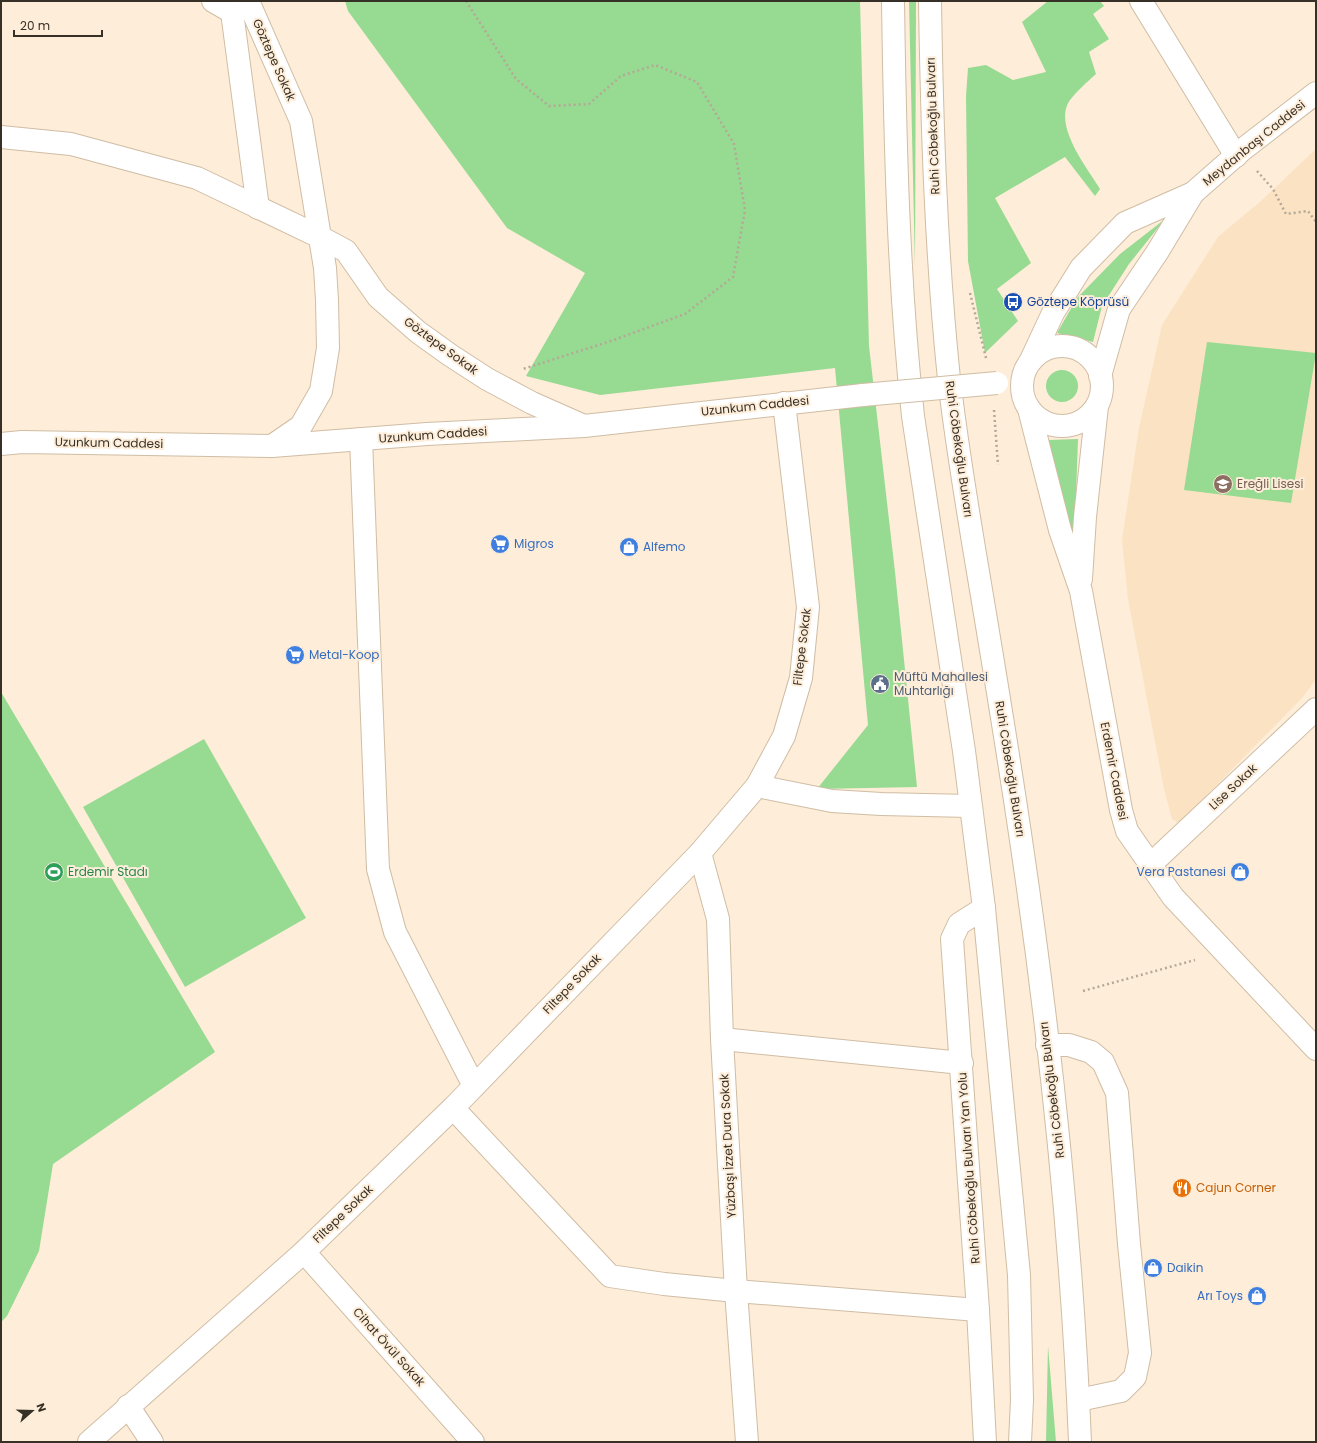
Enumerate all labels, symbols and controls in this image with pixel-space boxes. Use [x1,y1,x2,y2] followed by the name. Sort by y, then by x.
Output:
[14,12,102,38] scale bar
[249,16,300,104] street label: Göztepe Sokak
[20,17,50,34] text: 20 m
[922,57,943,195] street label: Ruhi Cöbekoğlu Bulvarı
[1199,96,1309,189] street label: Meydanbaşı Caddesi
[1002,291,1024,313] bus stop icon: Göztepe Köprüsü
[1027,293,1129,310] place label: Göztepe Köprüsü
[401,313,483,379] street label: Göztepe Sokak
[942,380,977,518] street label: Ruhi Cöbekoğlu Bulvarı
[700,391,810,420] street label: Uzunkum Caddesi
[378,422,488,447] street label: Uzunkum Caddesi
[55,433,163,452] street label: Uzunkum Caddesi
[1212,473,1234,495] school or university icon: Ereğli Lisesi
[1237,475,1303,492] place label: Ereğli Lisesi
[489,533,511,555] supermarket icon: Migros
[514,535,554,552] place label: Migros
[618,536,640,558] shop icon: Alfemo
[643,538,686,555] place label: Alfemo
[788,607,815,687] street label: Filtepe Sokak
[284,644,306,666] supermarket icon: Metal-Koop
[309,646,379,663] place label: Metal-Koop
[894,668,988,699] place label: Müftü Mahallesi Muhtarlığı
[869,673,891,695] public building icon: Müftü Mahallesi Muhtarlığı
[991,700,1030,838] street label: Ruhi Cöbekoğlu Bulvarı
[1097,720,1132,821] street label: Erdemir Caddesi
[1205,759,1261,813] street label: Lise Sokak
[43,861,65,883] sports icon: Erdemir Stadı
[1229,861,1251,883] shop icon: Vera Pastanesi
[68,863,148,880] place label: Erdemir Stadı
[1137,863,1226,880] place label: Vera Pastanesi
[539,949,605,1018] street label: Filtepe Sokak
[1035,1021,1068,1159] street label: Ruhi Cöbekoğlu Bulvarı
[715,1072,740,1219] street label: Yüzbaşı İzzet Dura Sokak
[953,1072,984,1264] street label: Ruhi Cöbekoğlu Bulvarı Yan Yolu
[1171,1177,1193,1199] restaurant icon: Cajun Corner
[1196,1179,1276,1196] place label: Cajun Corner
[309,1180,377,1247] street label: Filtepe Sokak
[1142,1257,1164,1279] shop icon: Daikin
[1167,1259,1203,1276] place label: Daikin
[1246,1285,1268,1307] shop icon: Arı Toys
[1197,1287,1243,1304] place label: Arı Toys
[349,1304,430,1390] street label: Cihat Övül Sokak
[12,1391,52,1431] north arrow
[32,1401,50,1414] text: N

